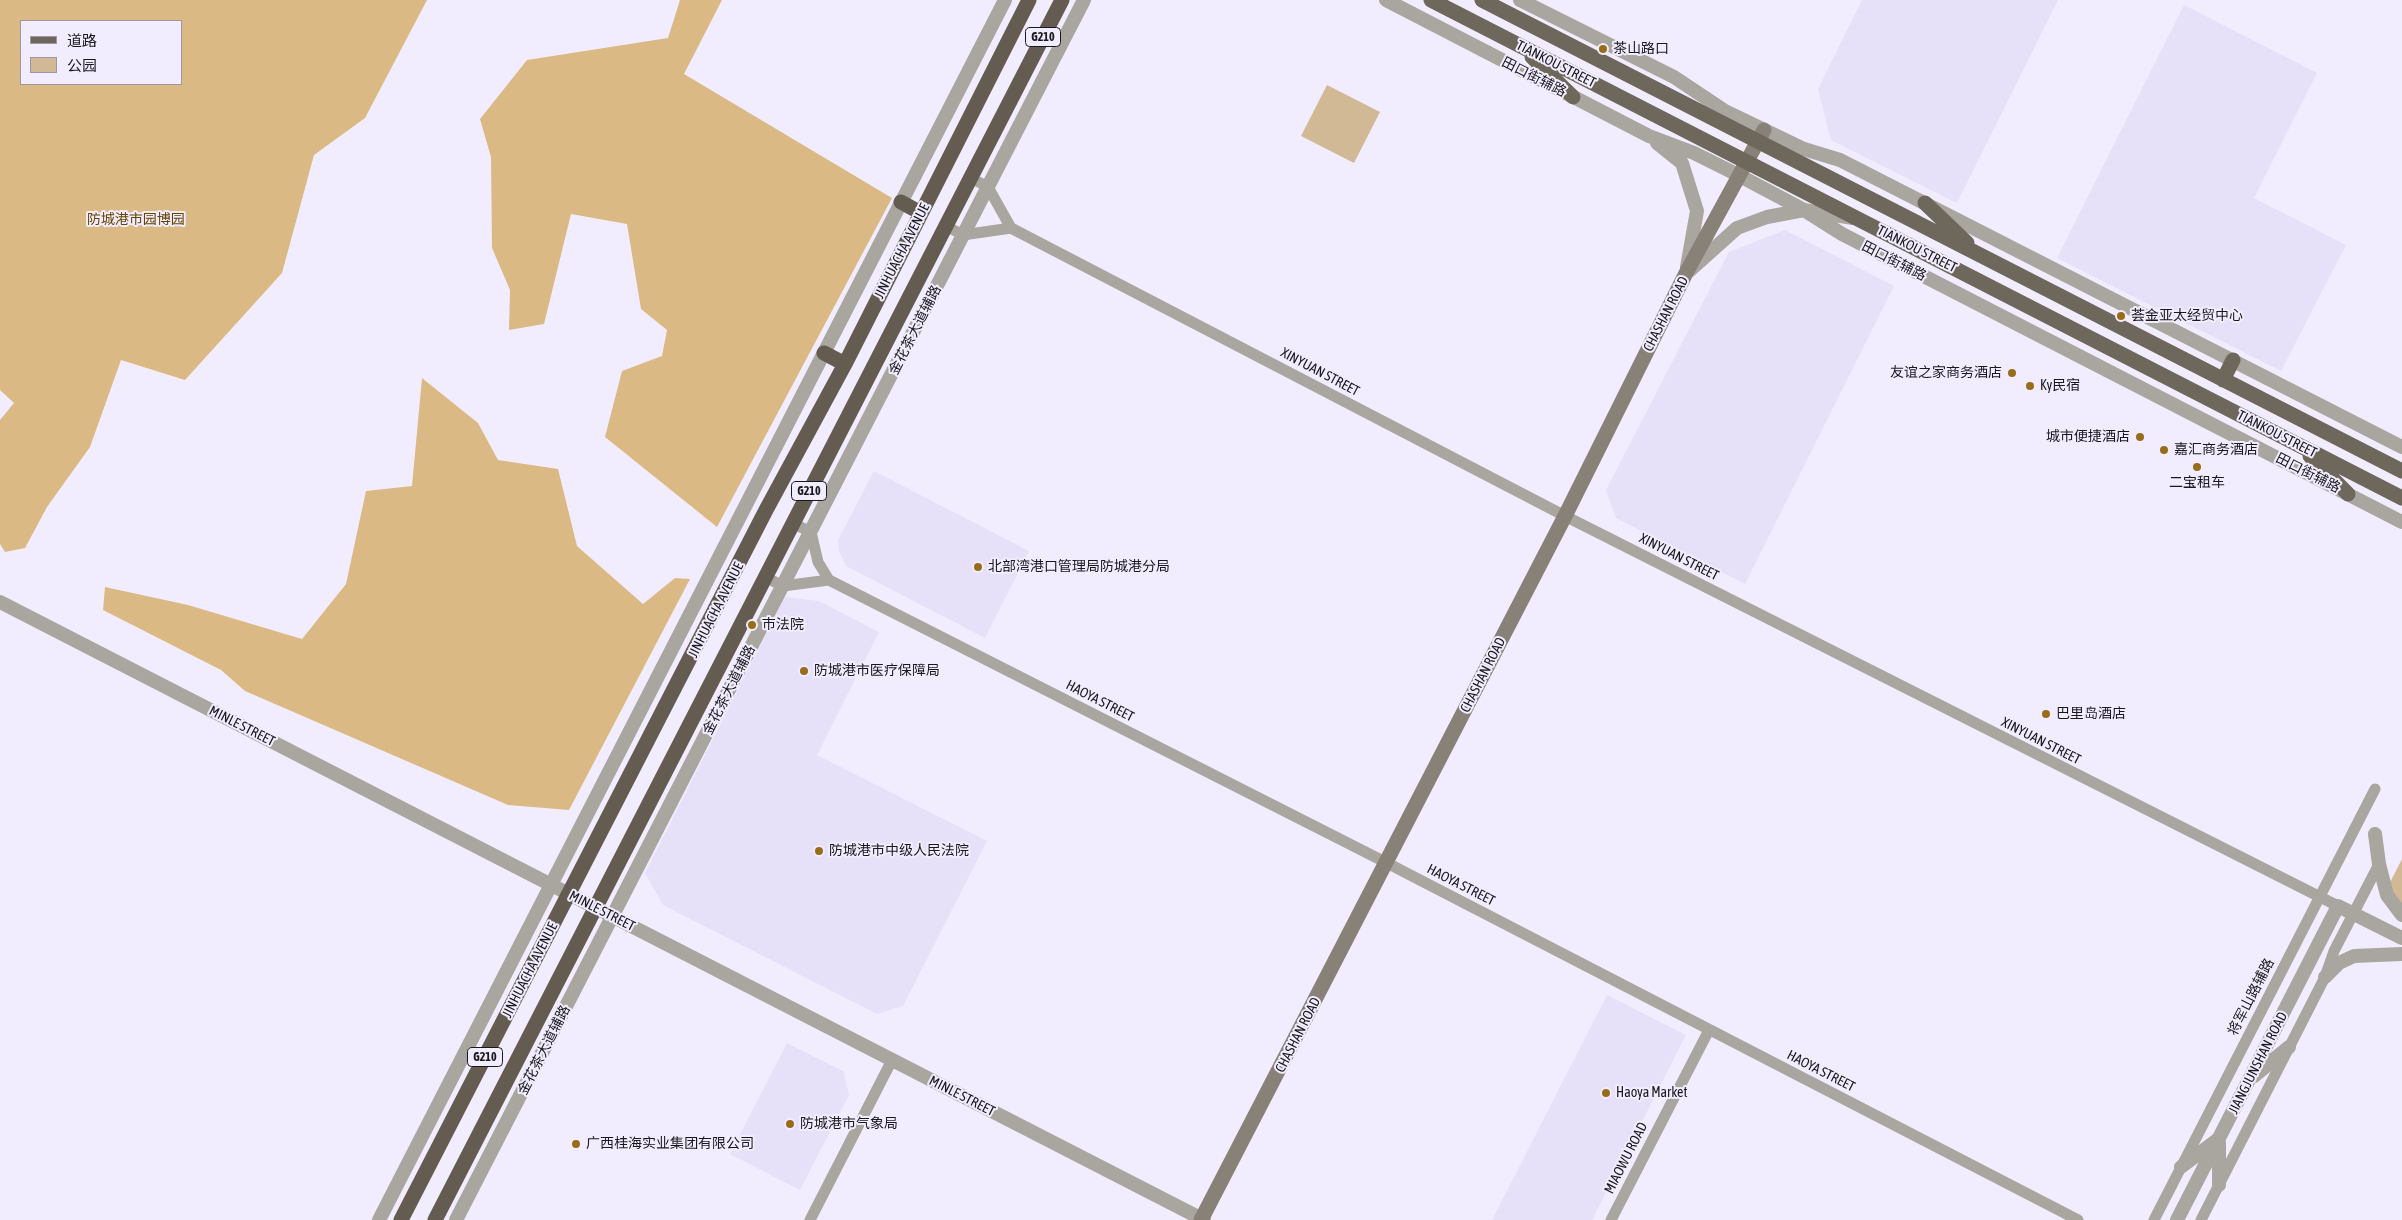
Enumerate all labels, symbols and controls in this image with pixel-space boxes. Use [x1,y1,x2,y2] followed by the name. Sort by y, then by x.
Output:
[20,20,182,85] legend
[1026,28,1060,46] road number: G210
[67,32,97,49] text: 道路
[1514,37,1598,91] street label: TIANKOU STREET
[1613,41,1669,57] place label: 茶山路口
[1597,43,1609,55] marker: 茶山路口
[1499,54,1569,100] street label: 田口街辅路
[67,57,97,74] text: 公园
[871,201,933,301] street label: JINHUACHA AVENUE
[87,212,185,228] park label: 防城港市园博园
[1875,222,1959,276] street label: TIANKOU STREET
[1859,238,1929,284] street label: 田口街辅路
[1640,274,1692,354] street label: CHASHAN ROAD
[885,283,945,377] street label: 金花茶大道辅路
[2131,308,2243,324] place label: 荟金亚太经贸中心
[2115,310,2127,322] marker: 荟金亚太经贸中心
[1278,344,1362,400] street label: XINYUAN STREET
[1890,365,2002,381] place label: 友谊之家商务酒店
[2006,367,2018,379] marker: 友谊之家商务酒店
[2040,378,2080,394] place label: Ky民宿
[2024,380,2036,392] marker: Ky民宿
[2235,407,2319,461] street label: TIANKOU STREET
[2046,429,2130,445] place label: 城市便捷酒店
[2134,431,2146,443] marker: 城市便捷酒店
[2174,442,2258,458] place label: 嘉汇商务酒店
[2158,444,2170,456] marker: 嘉汇商务酒店
[2273,450,2343,496] street label: 田口街辅路
[2191,461,2203,473] marker: 二宝租车
[2169,475,2225,491] place label: 二宝租车
[792,482,826,501] road number: G210
[1637,530,1721,584] street label: XINYUAN STREET
[988,559,1170,575] place label: 北部湾港口管理局防城港分局
[685,560,747,660] street label: JINHUACHA AVENUE
[972,561,984,573] marker: 北部湾港口管理局防城港分局
[762,617,804,633] place label: 巿法院
[746,619,758,631] marker: 巿法院
[1457,635,1509,715] street label: CHASHAN ROAD
[699,643,759,737] street label: 金花茶大道辅路
[814,663,940,679] place label: 防城港市医疗保障局
[798,665,810,677] marker: 防城港市医疗保障局
[1063,677,1137,725] street label: HAOYA STREET
[206,702,278,750] street label: MINLE STREET
[2056,706,2126,722] place label: 巴里岛酒店
[2040,708,2052,720] marker: 巴里岛酒店
[1999,714,2083,768] street label: XINYUAN STREET
[829,843,969,859] place label: 防城港市中级人民法院
[813,845,825,857] marker: 防城港市中级人民法院
[1424,861,1498,909] street label: HAOYA STREET
[566,887,638,935] street label: MINLE STREET
[499,920,561,1020] street label: JINHUACHA AVENUE
[2224,956,2278,1038] street label: 将军山路辅路
[1272,995,1324,1075] street label: CHASHAN ROAD
[514,1003,574,1097] street label: 金花茶大道辅路
[2225,1009,2291,1117] street label: JIANGJUNSHAN ROAD
[1784,1047,1858,1095] street label: HAOYA STREET
[468,1048,502,1066] road number: G210
[926,1072,998,1120] street label: MINLE STREET
[1616,1085,1687,1101] place label: Haoya Market
[1600,1087,1612,1099] marker: Haoya Market
[800,1116,898,1132] place label: 防城港市气象局
[784,1118,796,1130] marker: 防城港市气象局
[1601,1119,1651,1197] street label: MIAOWU ROAD
[586,1136,754,1152] place label: 广西桂海实业集团有限公司
[570,1138,582,1150] marker: 广西桂海实业集团有限公司

